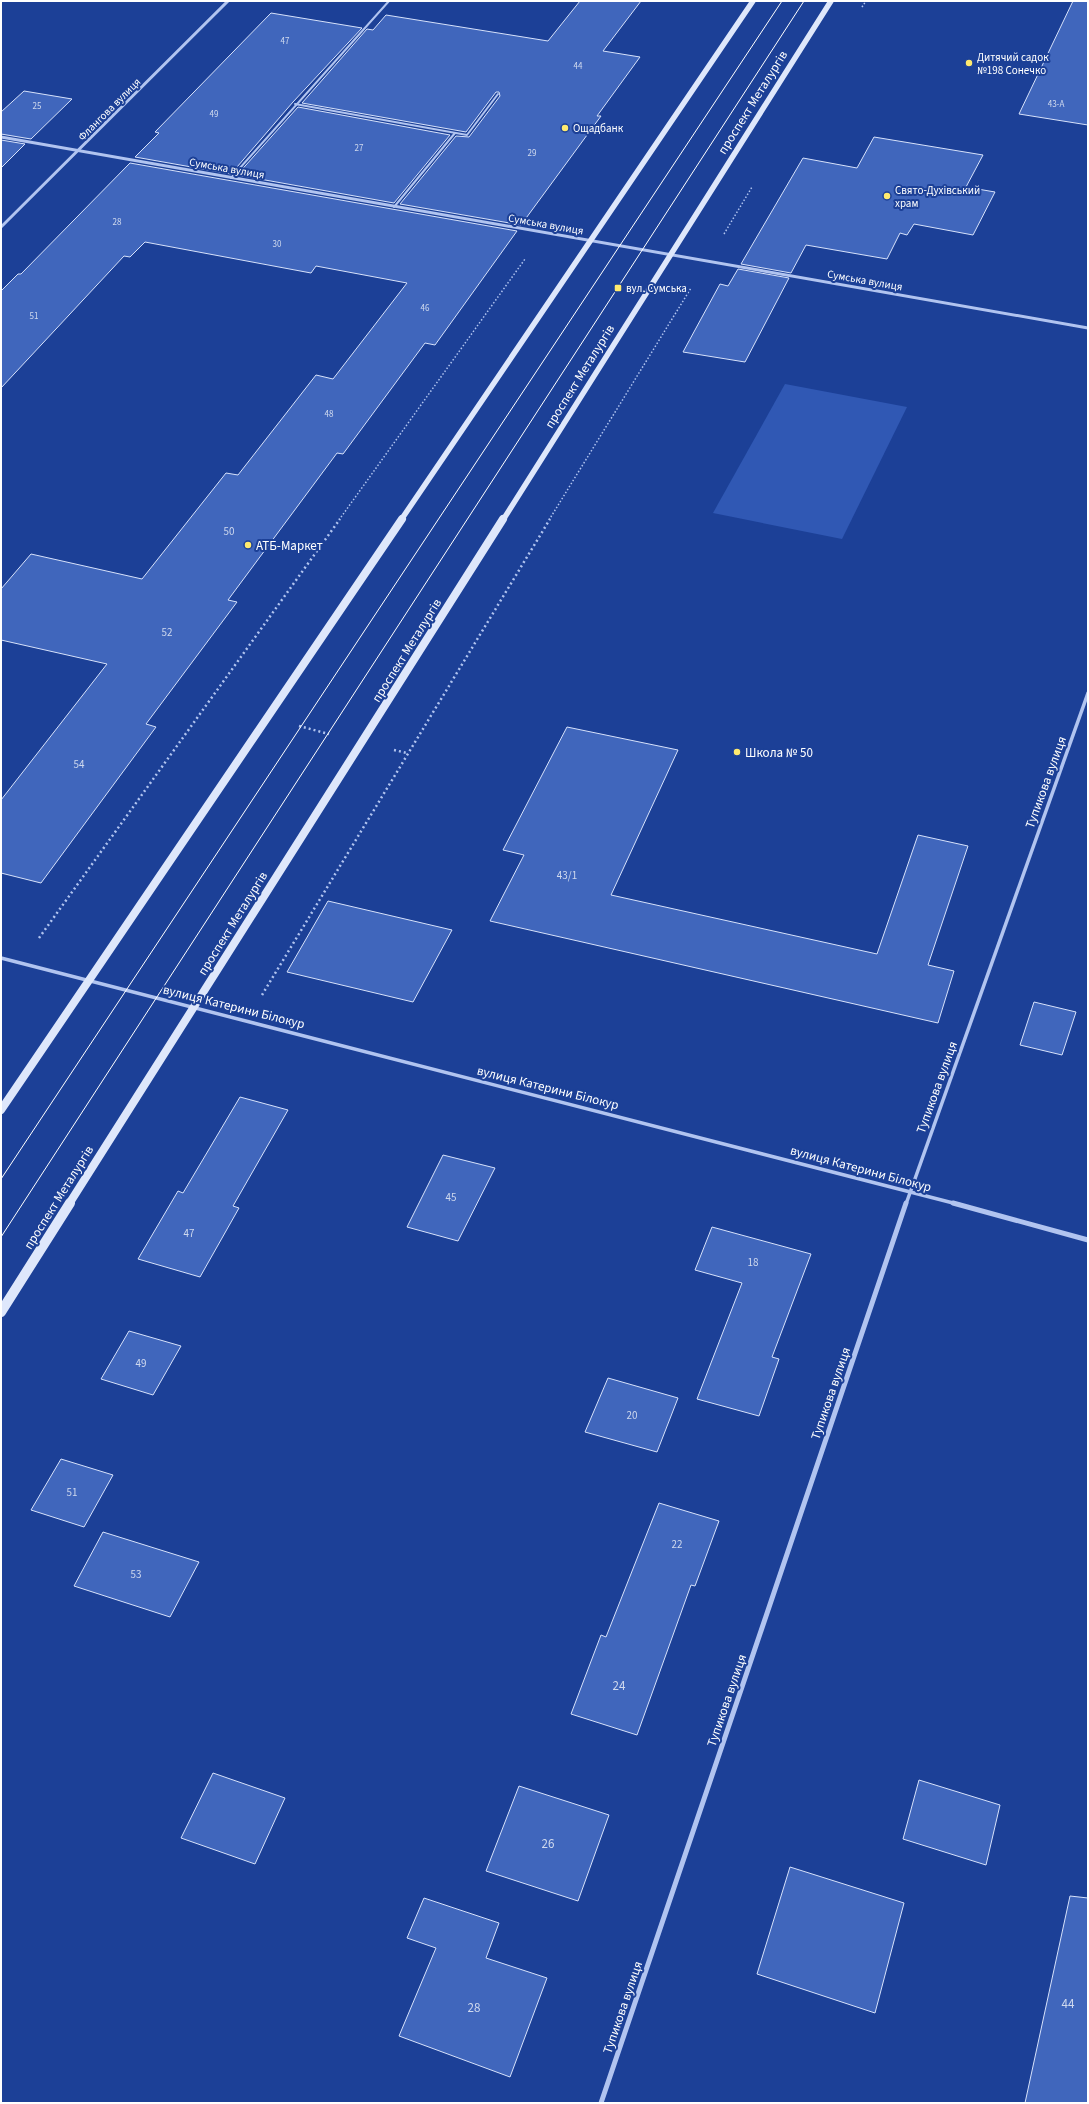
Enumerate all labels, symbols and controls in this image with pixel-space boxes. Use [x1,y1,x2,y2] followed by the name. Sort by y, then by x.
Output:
[281,35,290,48] house number: 47
[714,47,792,158] street label: проспект Металургів
[977,50,1049,78] place label: Дитячий садок №198 Сонечко
[964,58,974,68] marker: Дитячий садок №198 Сонечко
[574,60,583,73] house number: 44
[75,75,144,144] street label: Флангова вулиця
[1048,98,1064,111] house number: 43-А
[33,100,42,113] house number: 25
[210,108,219,121] house number: 49
[573,121,624,136] place label: Ощадбанк
[560,123,570,133] marker: Ощадбанк
[355,142,364,155] house number: 27
[528,147,537,160] house number: 29
[188,154,266,182] street label: Сумська вулиця
[895,183,980,211] place label: Свято-Духівський храм
[882,191,892,201] marker: Свято-Духівський храм
[507,210,585,238] street label: Сумська вулиця
[113,216,122,229] house number: 28
[273,238,282,251] house number: 30
[826,266,904,294] street label: Сумська вулиця
[626,281,687,296] place label: вул. Сумська
[613,283,623,293] marker: вул. Сумська
[421,302,430,315] house number: 46
[30,310,38,323] house number: 51
[541,321,619,432] street label: проспект Металургів
[325,408,334,421] house number: 48
[224,524,234,539] house number: 50
[256,537,323,555] place label: АТБ-Маркет
[243,540,253,550] marker: АТБ-Маркет
[368,595,446,706] street label: проспект Металургів
[162,625,172,640] house number: 52
[1021,734,1071,831] street label: Тупикова вулиця
[745,744,813,762] place label: Школа № 50
[732,747,742,757] marker: Школа № 50
[74,757,85,772] house number: 54
[194,868,272,979] street label: проспект Металургів
[557,868,577,883] house number: 43/1
[161,981,307,1033] street label: вулиця Катерини Білокур
[912,1039,962,1136] street label: Тупикова вулиця
[475,1062,621,1114] street label: вулиця Катерини Білокур
[788,1141,933,1196] street label: вулиця Катерини Білокур
[20,1142,98,1253] street label: проспект Металургів
[446,1190,456,1205] house number: 45
[184,1226,194,1241] house number: 47
[748,1255,759,1270] house number: 18
[807,1345,855,1442] street label: Тупикова вулиця
[136,1356,146,1371] house number: 49
[627,1408,637,1423] house number: 20
[67,1485,77,1500] house number: 51
[672,1537,682,1552] house number: 22
[131,1567,141,1582] house number: 53
[703,1652,751,1749] street label: Тупикова вулиця
[613,1677,626,1695] house number: 24
[542,1835,554,1853] house number: 26
[599,1959,647,2056] street label: Тупикова вулиця
[1062,1995,1075,2013] house number: 44
[468,1999,480,2017] house number: 28

